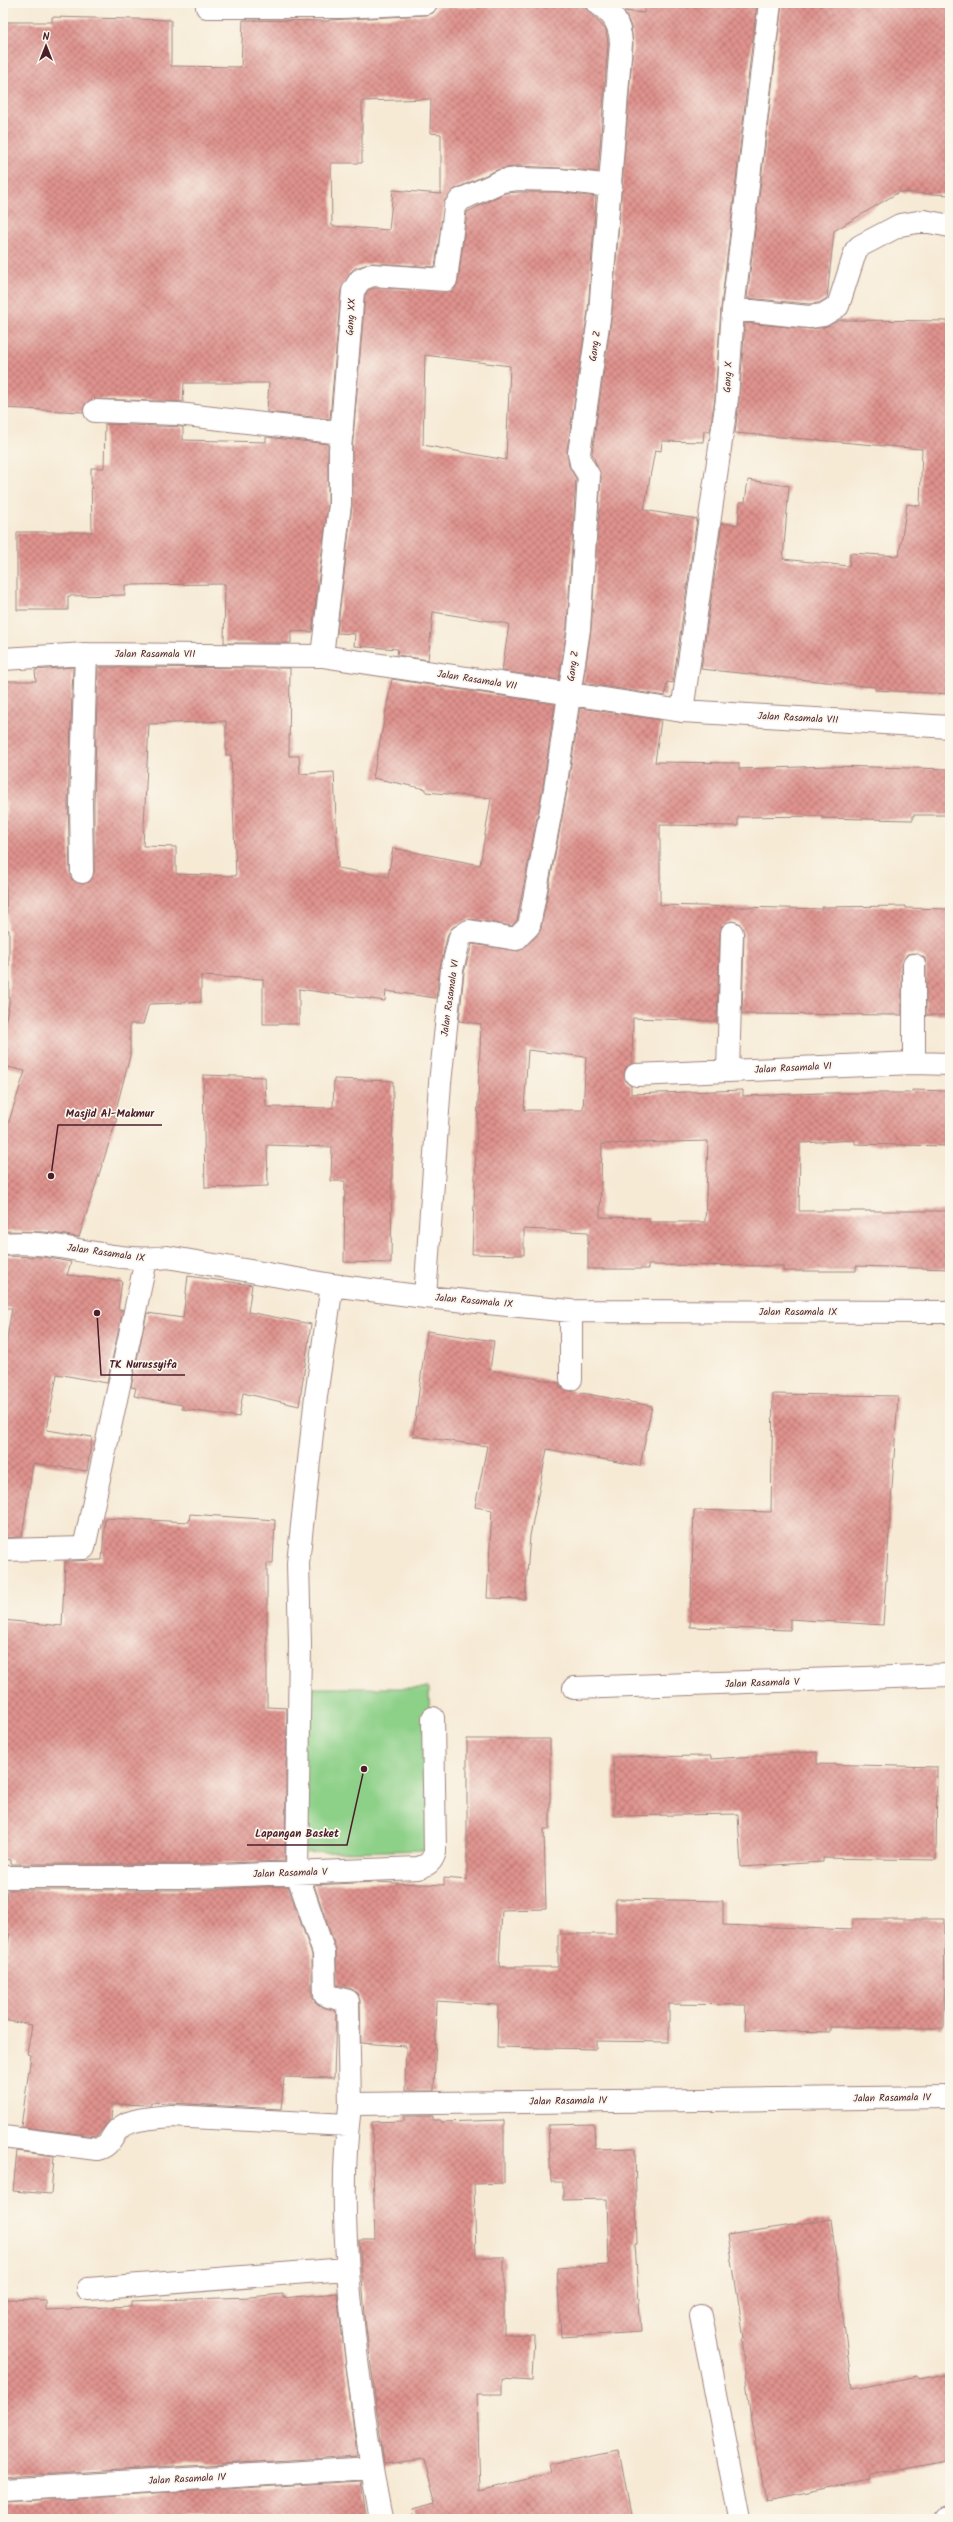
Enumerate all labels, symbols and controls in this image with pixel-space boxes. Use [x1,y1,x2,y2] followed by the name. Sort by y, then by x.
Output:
[26,26,66,66] north arrow
[43,28,50,46] text: N
[342,297,360,336] street label: Gang XX
[585,329,605,363] street label: Gang Z
[719,360,737,393] street label: Gang X
[115,646,195,662] street label: Jalan Rasamala VII
[563,649,583,683] street label: Gang Z
[436,666,518,694] street label: Jalan Rasamala VII
[757,708,839,728] street label: Jalan Rasamala VII
[437,958,463,1038] street label: Jalan Rasamala VI
[754,1058,832,1078] street label: Jalan Rasamala VI
[58,1102,162,1125] callout: Masjid Al-Makmur
[66,1105,155,1123] text: Masjid Al-Makmur
[66,1240,147,1266] street label: Jalan Rasamala IX
[434,1290,515,1312] street label: Jalan Rasamala IX
[759,1304,838,1320] street label: Jalan Rasamala IX
[101,1352,185,1375] callout: TK Nurussyifa
[109,1356,177,1374] text: TK Nurussyifa
[725,1674,800,1692] street label: Jalan Rasamala V
[247,1822,347,1845] callout: Lapangan Basket
[255,1825,340,1843] text: Lapangan Basket
[253,1864,328,1882] street label: Jalan Rasamala V
[853,2089,932,2107] street label: Jalan Rasamala IV
[529,2092,608,2110] street label: Jalan Rasamala IV
[148,2469,227,2489] street label: Jalan Rasamala IV

